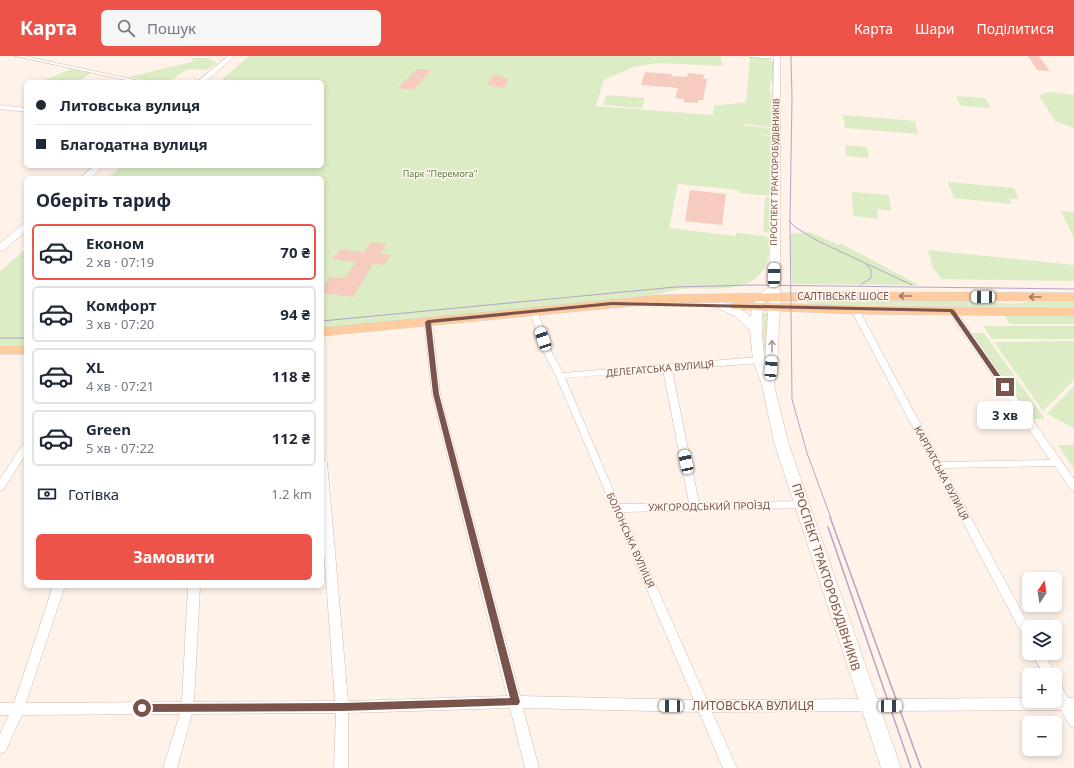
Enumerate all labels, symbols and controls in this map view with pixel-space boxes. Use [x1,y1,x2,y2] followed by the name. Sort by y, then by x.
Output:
[101,10,381,46] search box
[20,15,77,41] text: Карта
[115,17,137,39] icon: search
[147,18,196,38] text: Пошук
[854,19,893,38] text: Карта
[915,19,954,38] text: Шари
[976,19,1054,38] text: Поділитися
[60,95,200,115] text: Литовська вулиця
[767,98,782,246] street label: ПРОСПЕКТ ТРАКТОРОБУДІВНИКІВ
[60,134,208,154] text: Благодатна вулиця
[403,167,478,180] park label: Парк "Перемога"
[36,188,171,212] text: Оберіть тариф
[86,233,144,253] text: Економ
[38,234,74,270] icon: car
[280,242,310,262] text: 70 ₴
[86,253,154,271] text: 2 хв · 07:19
[768,263,780,287] car
[797,289,889,303] street label: САЛТІВСЬКЕ ШОСЕ
[971,291,995,303] car
[899,292,912,300] one-way arrow
[1029,293,1042,301] one-way arrow
[86,295,156,315] text: Комфорт
[38,296,74,332] icon: car
[280,304,310,324] text: 94 ₴
[86,315,154,333] text: 3 хв · 07:20
[533,326,553,352] car
[769,340,776,353] one-way arrow
[605,356,715,380] street label: ДЕЛЕГАТСЬКА ВУЛИЦЯ
[764,356,778,380] car
[86,357,104,377] text: XL
[38,358,74,394] icon: car
[272,366,310,386] text: 118 ₴
[86,377,154,395] text: 4 хв · 07:21
[996,378,1014,396] route end
[977,401,1033,429] callout: 3 хв
[992,406,1018,424] text: 3 хв
[86,419,131,439] text: Green
[38,420,74,456] icon: car
[911,423,973,523] street label: КАРПАТСЬКА ВУЛИЦЯ
[272,428,310,448] text: 112 ₴
[86,439,154,457] text: 5 хв · 07:22
[678,449,694,475] car
[788,481,865,673] street label: ПРОСПЕКТ ТРАКТОРОБУДІВНИКІВ
[36,483,58,505] icon: cash
[68,484,119,504] text: Готівка
[271,485,312,503] text: 1.2 km
[604,490,658,590] street label: БОЛОНСЬКА ВУЛИЦЯ
[648,498,771,514] street label: УЖГОРОДСЬКИЙ ПРОЇЗД
[36,534,312,580] button: Замовити
[1022,572,1062,612] north arrow
[1022,572,1062,756] map controls
[1022,620,1062,660] button: layers
[1022,668,1062,708] button: +
[692,697,814,714] street label: ЛИТОВСЬКА ВУЛИЦЯ
[133,699,151,717] route start
[659,700,683,712] car
[878,700,902,712] car
[1022,716,1062,756] button: −

